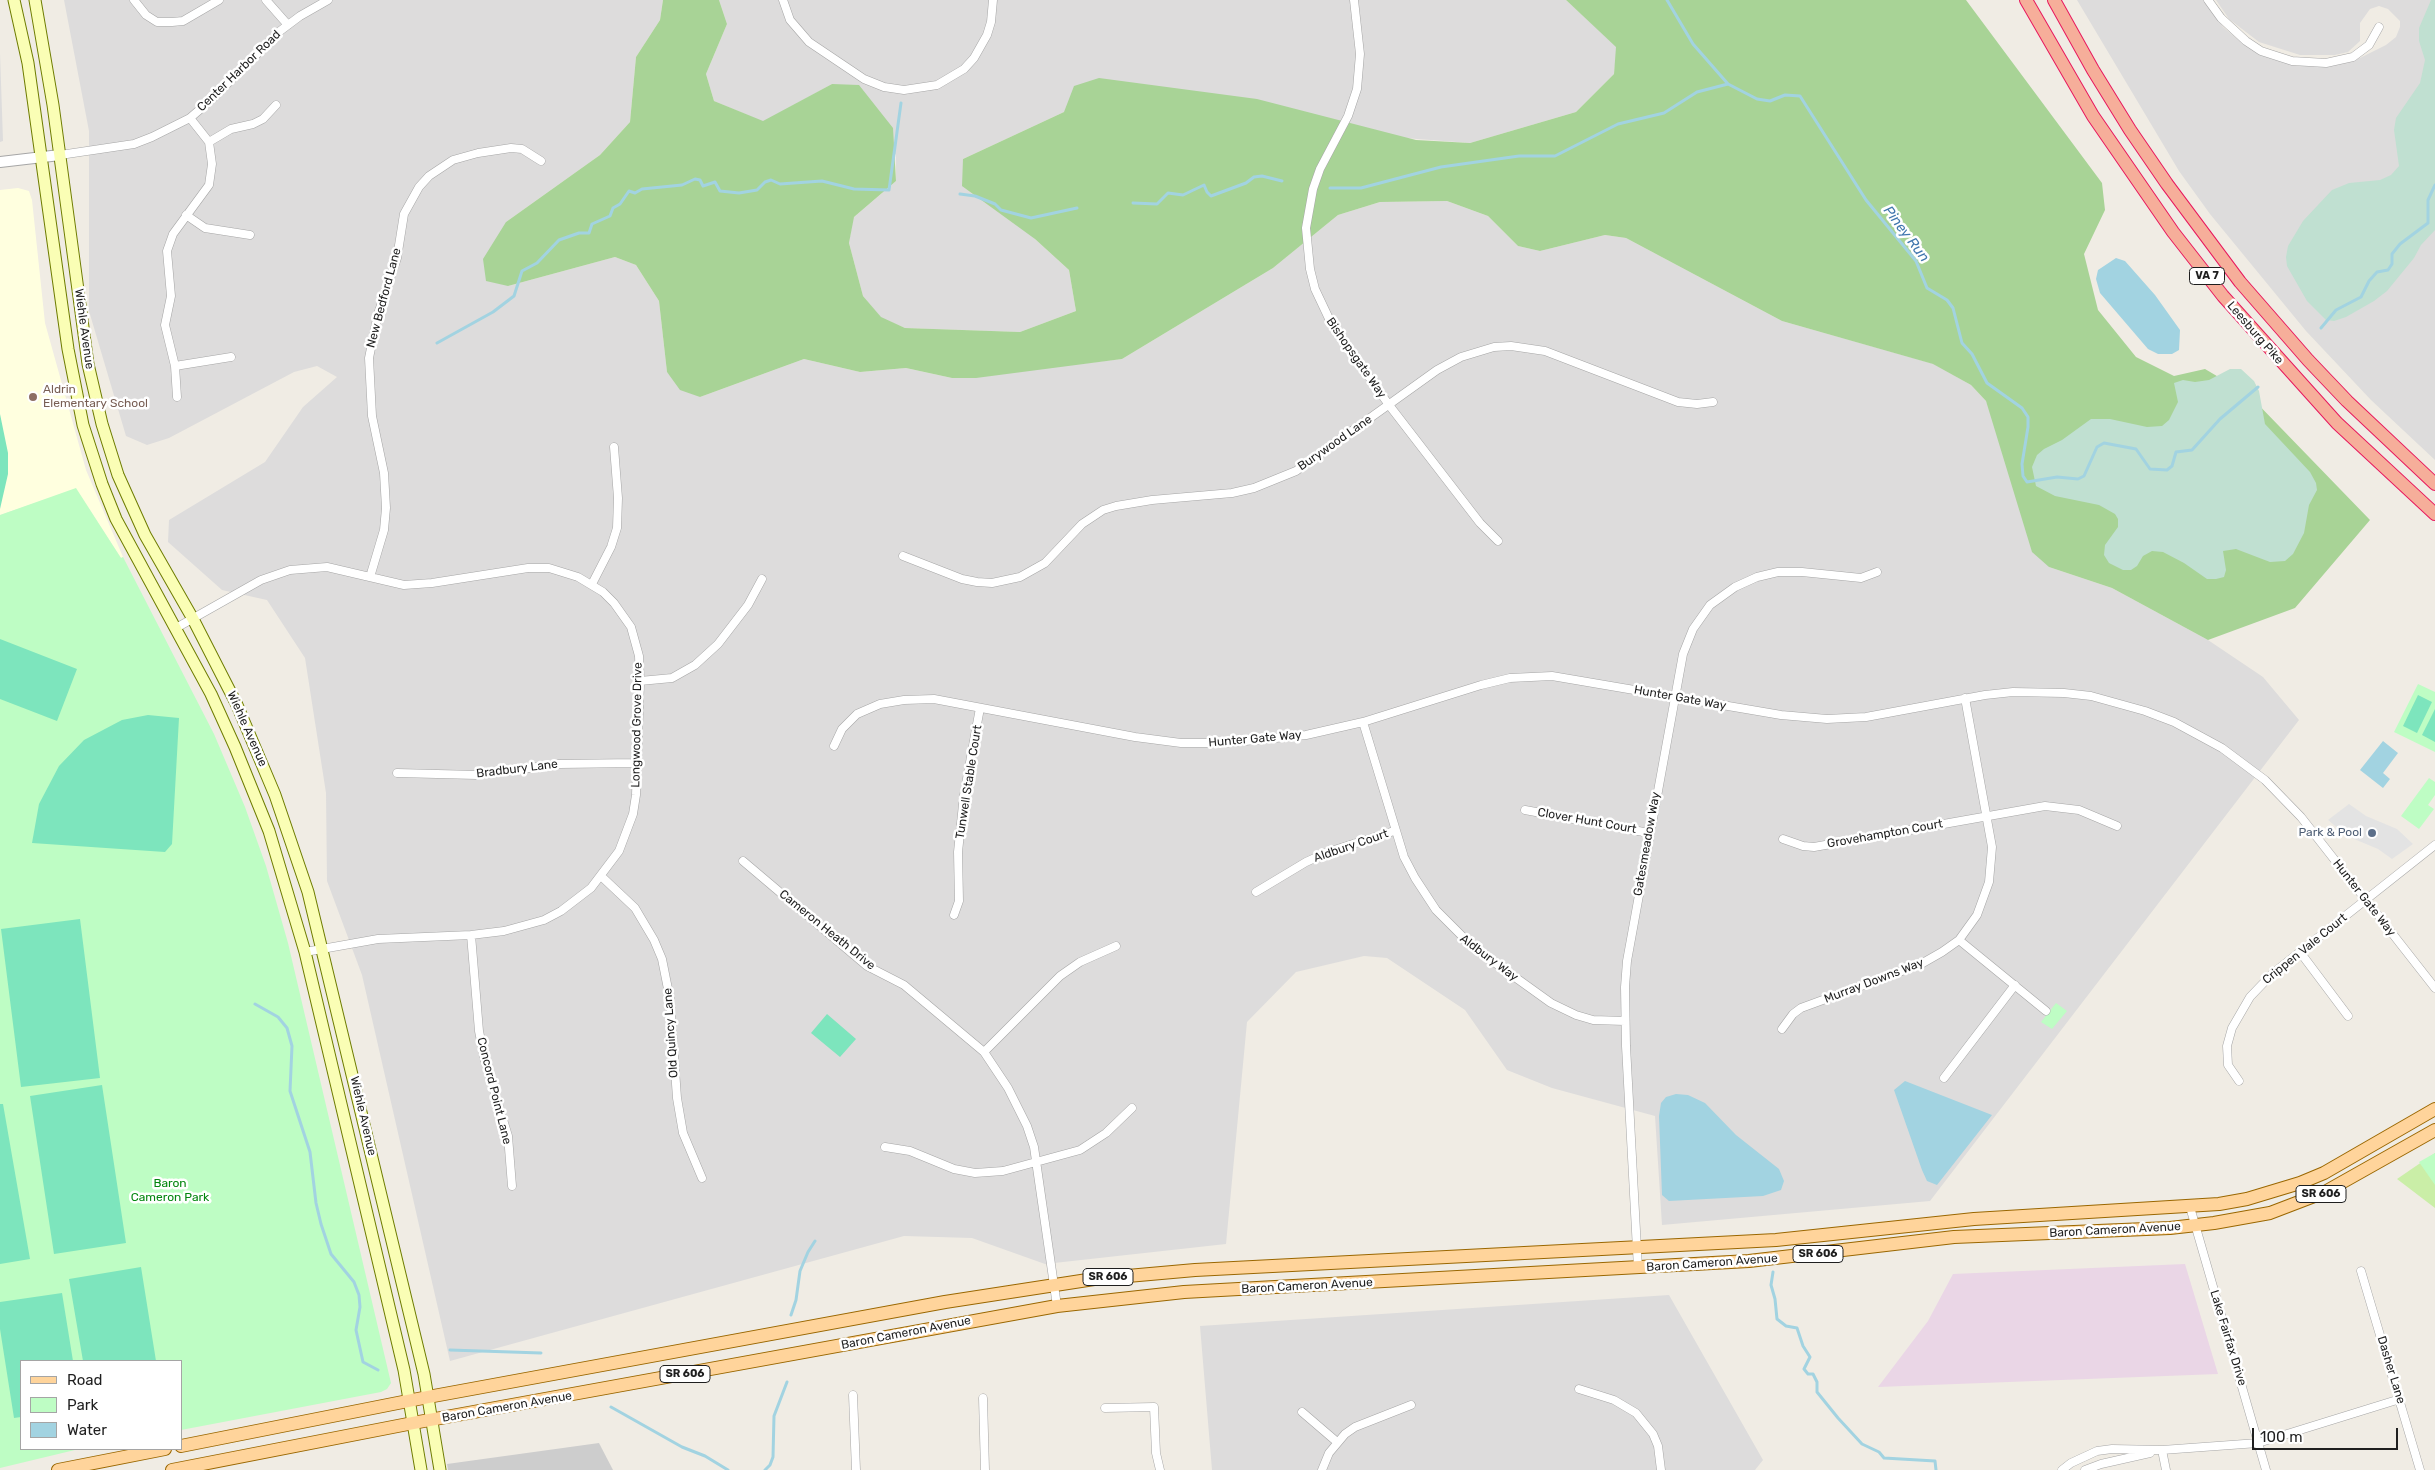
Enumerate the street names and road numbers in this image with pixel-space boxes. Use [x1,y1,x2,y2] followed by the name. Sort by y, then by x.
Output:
[194,27,284,115] street label: Center Harbor Road
[364,247,404,349] street label: New Bedford Lane
[2190,268,2224,284] road number: VA 7
[71,288,97,370] street label: Wiehle Avenue
[2224,299,2286,367] street label: Leesburg Pike
[1323,315,1389,401] street label: Bishopsgate Way
[1295,412,1375,474] street label: Burywood Lane
[629,662,645,788] street label: Longwood Grove Drive
[1633,683,1727,713] street label: Hunter Gate Way
[224,689,270,769] street label: Wiehle Avenue
[953,724,985,840] street label: Tunwell Stable Court
[1208,728,1302,750] street label: Hunter Gate Way
[475,757,559,781] street label: Bradbury Lane
[1631,791,1663,897] street label: Gatesmeadow Way
[1536,805,1638,837] street label: Clover Hunt Court
[1826,817,1944,851] street label: Grovehampton Court
[1312,827,1390,865] street label: Aldbury Court
[2330,857,2398,939] street label: Hunter Gate Way
[776,887,878,973] street label: Cameron Heath Drive
[2260,911,2350,987] street label: Crippen Vale Court
[1457,931,1521,985] street label: Aldbury Way
[1822,955,1926,1007] street label: Murray Downs Way
[661,988,681,1078] street label: Old Quincy Lane
[474,1036,514,1146] street label: Concord Point Lane
[347,1075,379,1157] street label: Wiehle Avenue
[2296,1186,2346,1202] road number: SR 606
[2049,1219,2181,1241] street label: Baron Cameron Avenue
[1793,1246,1843,1262] road number: SR 606
[1646,1251,1778,1275] street label: Baron Cameron Avenue
[1083,1268,1133,1286] road number: SR 606
[1241,1275,1373,1297] street label: Baron Cameron Avenue
[2207,1288,2249,1388] street label: Lake Fairfax Drive
[840,1313,972,1353] street label: Baron Cameron Avenue
[2374,1334,2408,1406] street label: Dasher Lane
[660,1366,710,1382] road number: SR 606
[441,1388,573,1426] street label: Baron Cameron Avenue

